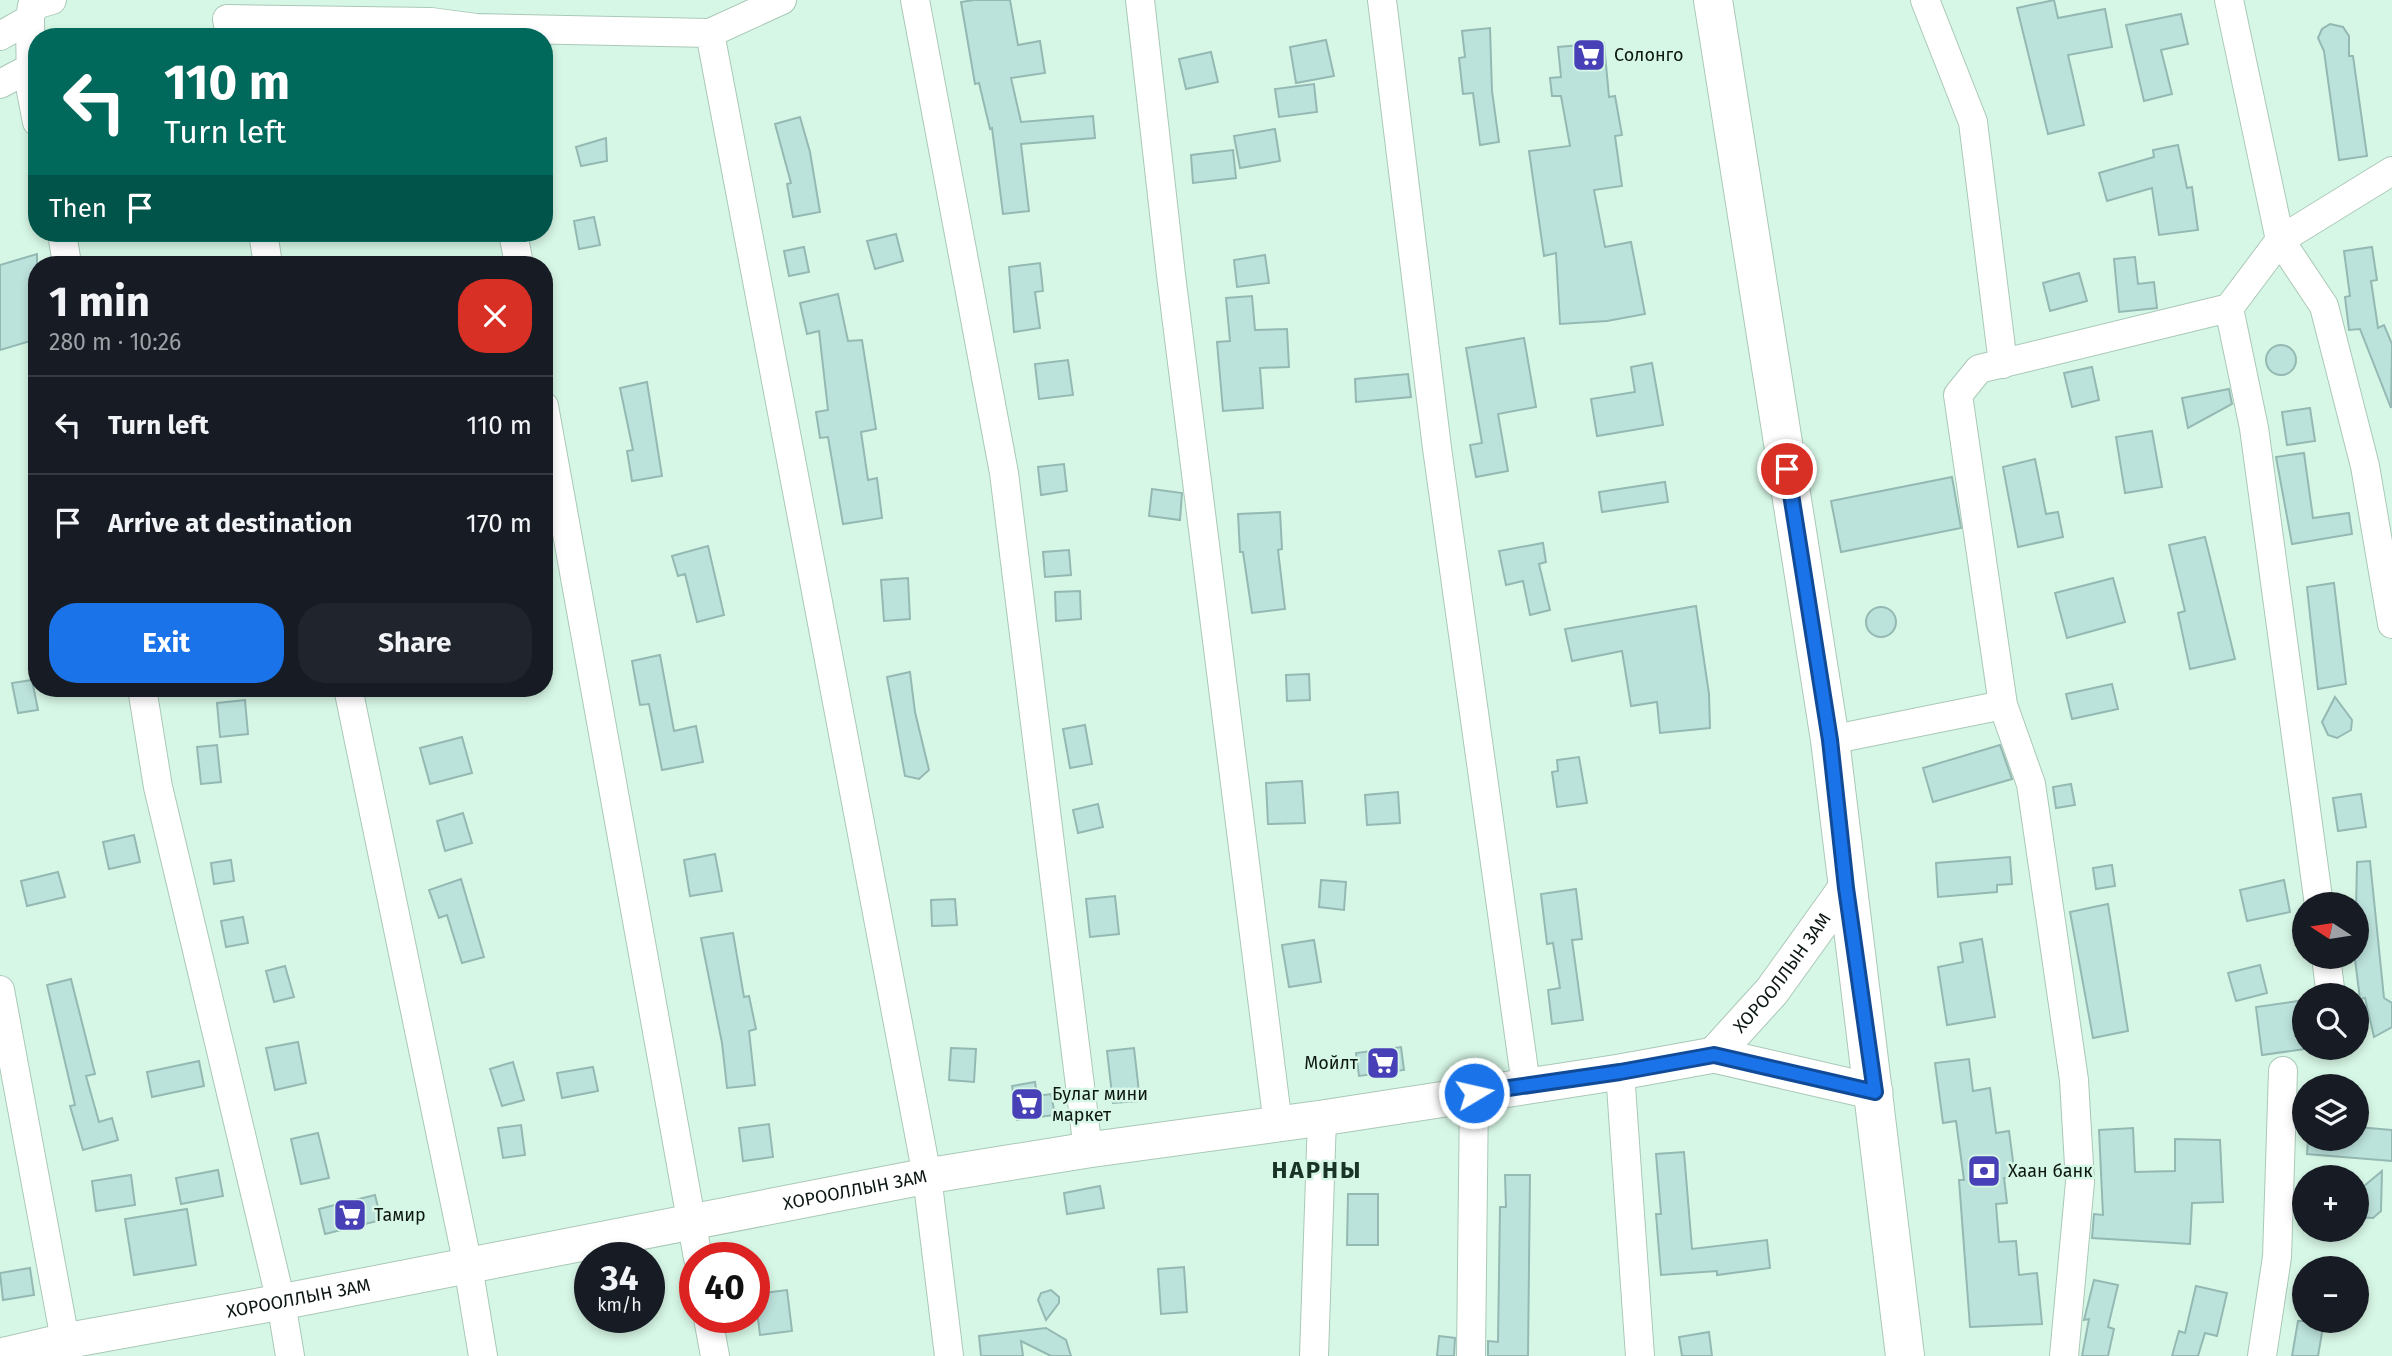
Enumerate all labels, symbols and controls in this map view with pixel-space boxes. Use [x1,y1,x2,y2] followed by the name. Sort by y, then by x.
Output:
[1570,36,1608,74] supermarket icon: Солонго
[1614,44,1683,66] place label: Солонго
[164,53,290,112] text: 110 m
[49,56,140,147] icon: left
[164,113,286,151] text: Turn left
[121,189,159,227] icon: arrive
[49,193,107,224] text: Then
[49,277,150,327] text: 1 min
[458,279,532,353] button: close
[49,328,181,356] text: 280 m · 10:26
[49,406,87,444] icon: left
[108,410,209,441] text: Turn left
[466,410,532,441] text: 110 m
[1757,439,1817,499] pin
[1768,450,1806,488] icon: arrive
[49,504,87,542] icon: arrive
[108,508,352,539] text: Arrive at destination
[466,508,532,539] text: 170 m
[49,603,284,683] button: Exit
[298,603,532,683] button: Share
[2292,892,2370,970] north arrow
[2292,892,2369,1333] map controls
[1729,908,1836,1037] street label: ХОРООЛЛЫН ЗАМ
[2292,983,2369,1060] button: search
[1364,1044,1402,1082] supermarket icon: Мойлт
[1304,1052,1359,1074] place label: Мойлт
[1437,1056,1511,1130] position arrow
[2292,1074,2369,1151] button: layers
[1052,1083,1148,1126] place label: Булаг мини маркет
[1008,1085,1046,1123] supermarket icon: Булаг мини маркет
[1965,1152,2003,1190] bank icon: Хаан банк
[1272,1156,1362,1184] district label: НАРНЫ
[2008,1160,2093,1182] place label: Хаан банк
[781,1165,929,1215] street label: ХОРООЛЛЫН ЗАМ
[2292,1165,2369,1242] button: +
[331,1196,369,1234] supermarket icon: Тамир
[374,1204,426,1226] place label: Тамир
[679,1242,770,1333] speed limit sign: 40
[2292,1256,2369,1333] button: −
[601,1257,638,1299] text: 34
[225,1274,372,1323] street label: ХОРООЛЛЫН ЗАМ
[597,1294,642,1316] text: km/h

